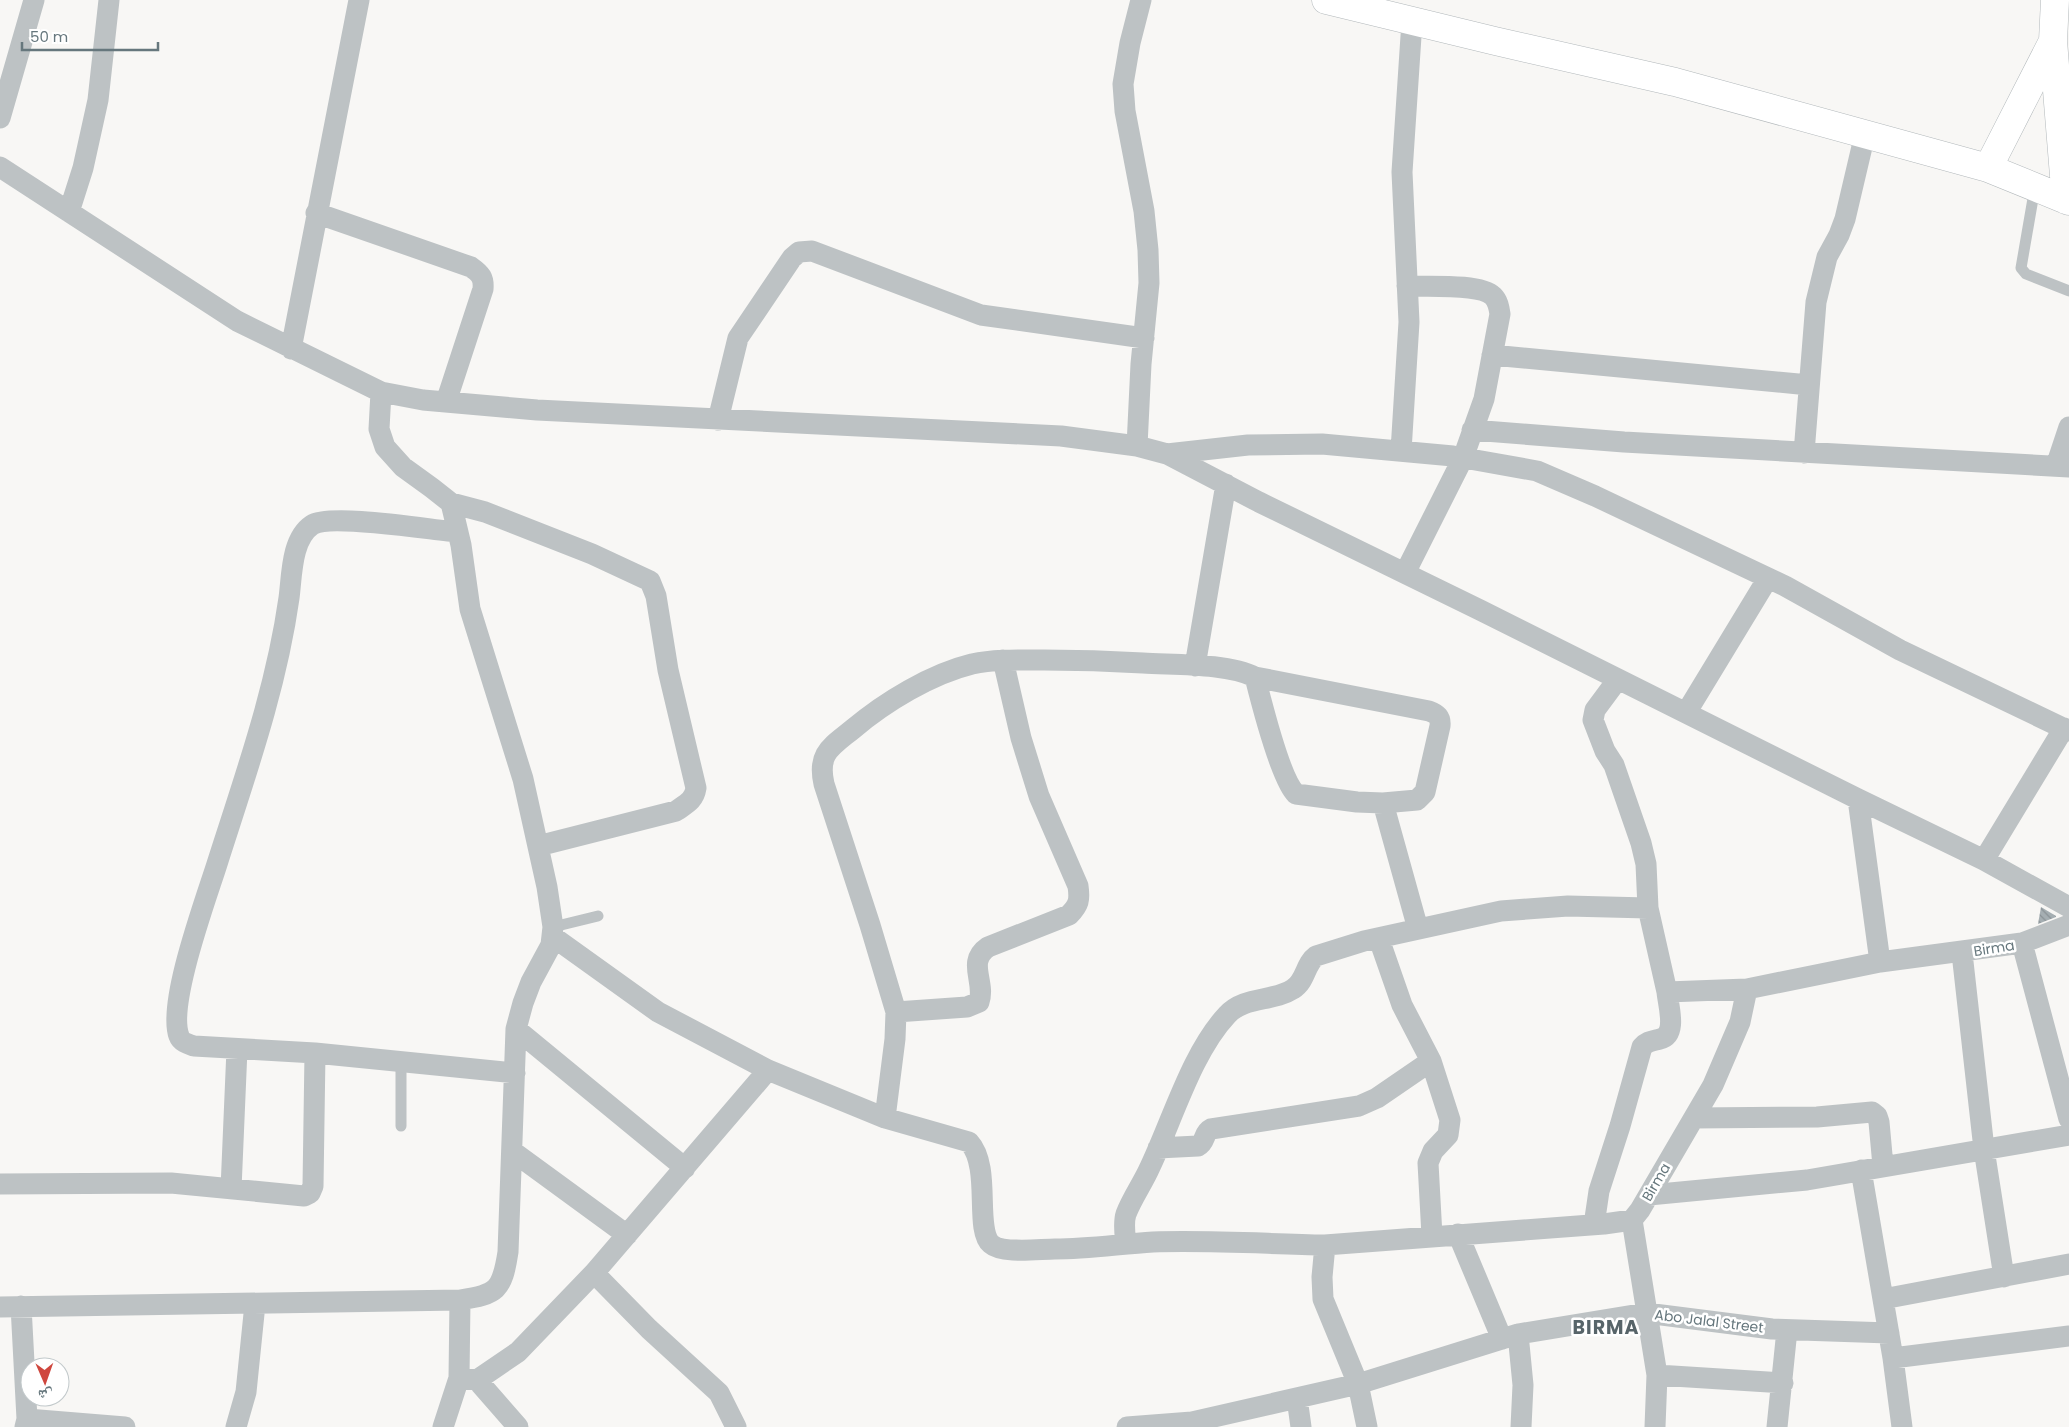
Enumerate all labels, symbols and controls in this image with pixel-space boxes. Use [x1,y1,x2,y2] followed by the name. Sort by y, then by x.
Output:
[22,20,159,52] scale bar
[30,26,68,47] text: 50 m
[1972,935,2016,961] street label: Birma
[1637,1159,1675,1205] street label: Birma
[1653,1304,1765,1338] street label: Abo Jalal Street
[1573,1314,1639,1341] district label: BIRMA
[20,1357,70,1407] north arrow
[38,1385,53,1405] text: ش

